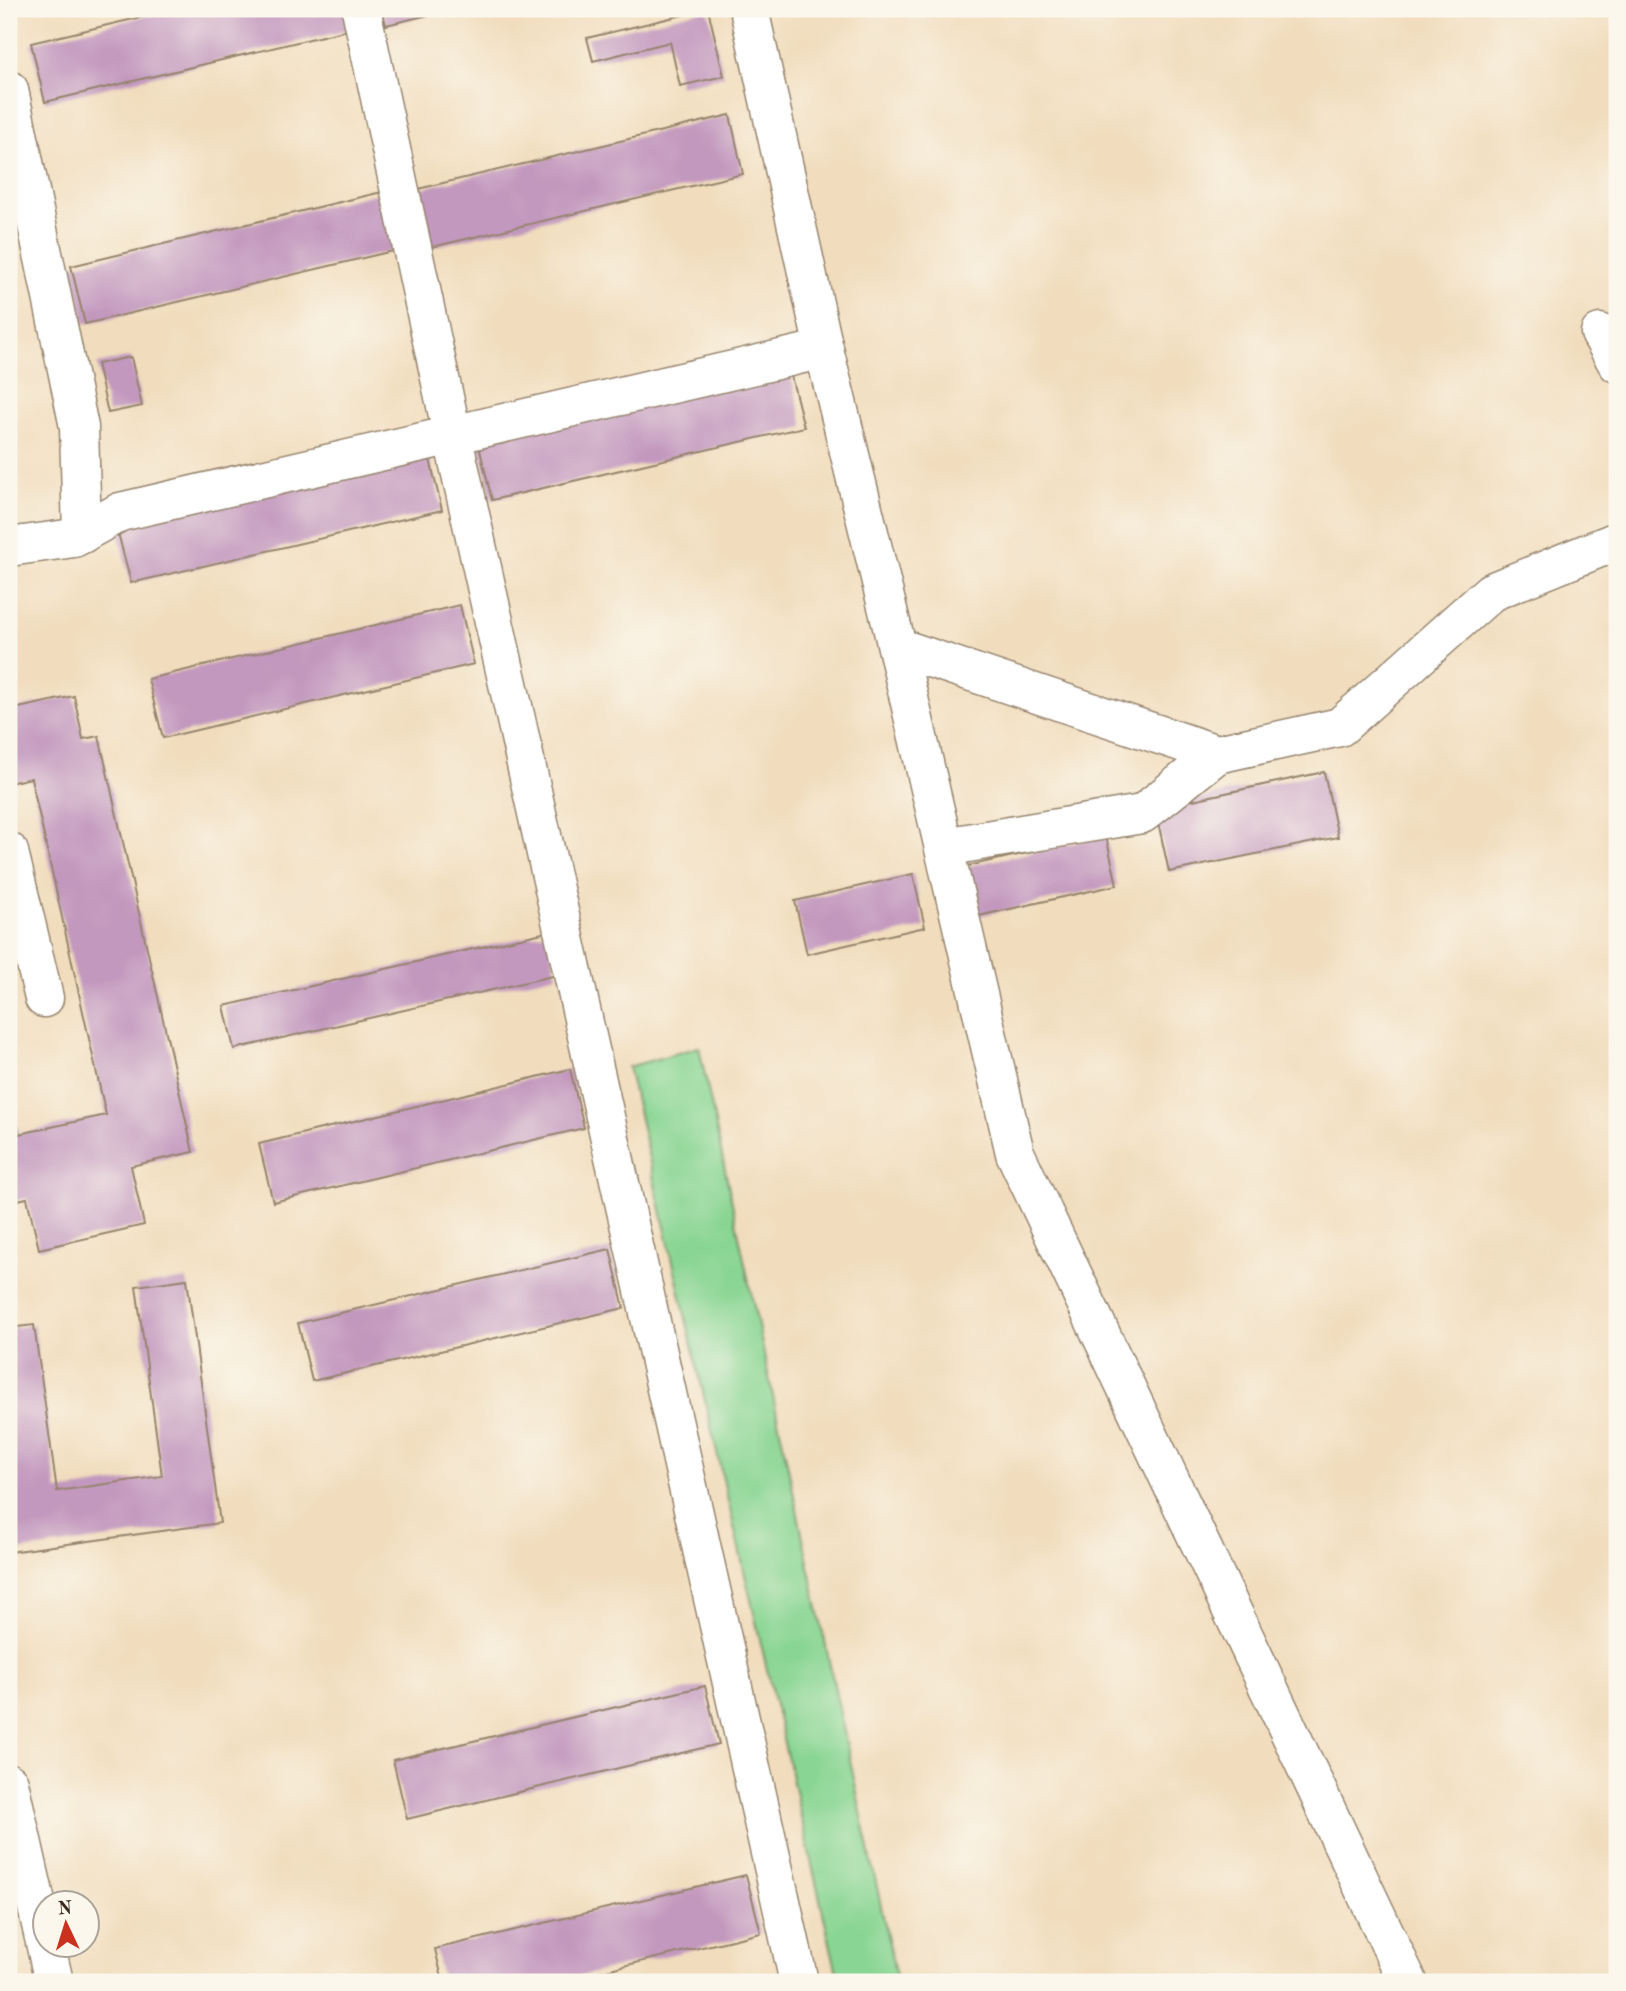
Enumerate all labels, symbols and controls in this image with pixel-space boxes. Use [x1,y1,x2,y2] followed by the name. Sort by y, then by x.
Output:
[32,1890,102,1960] north arrow
[57,1900,73,1920] text: N

